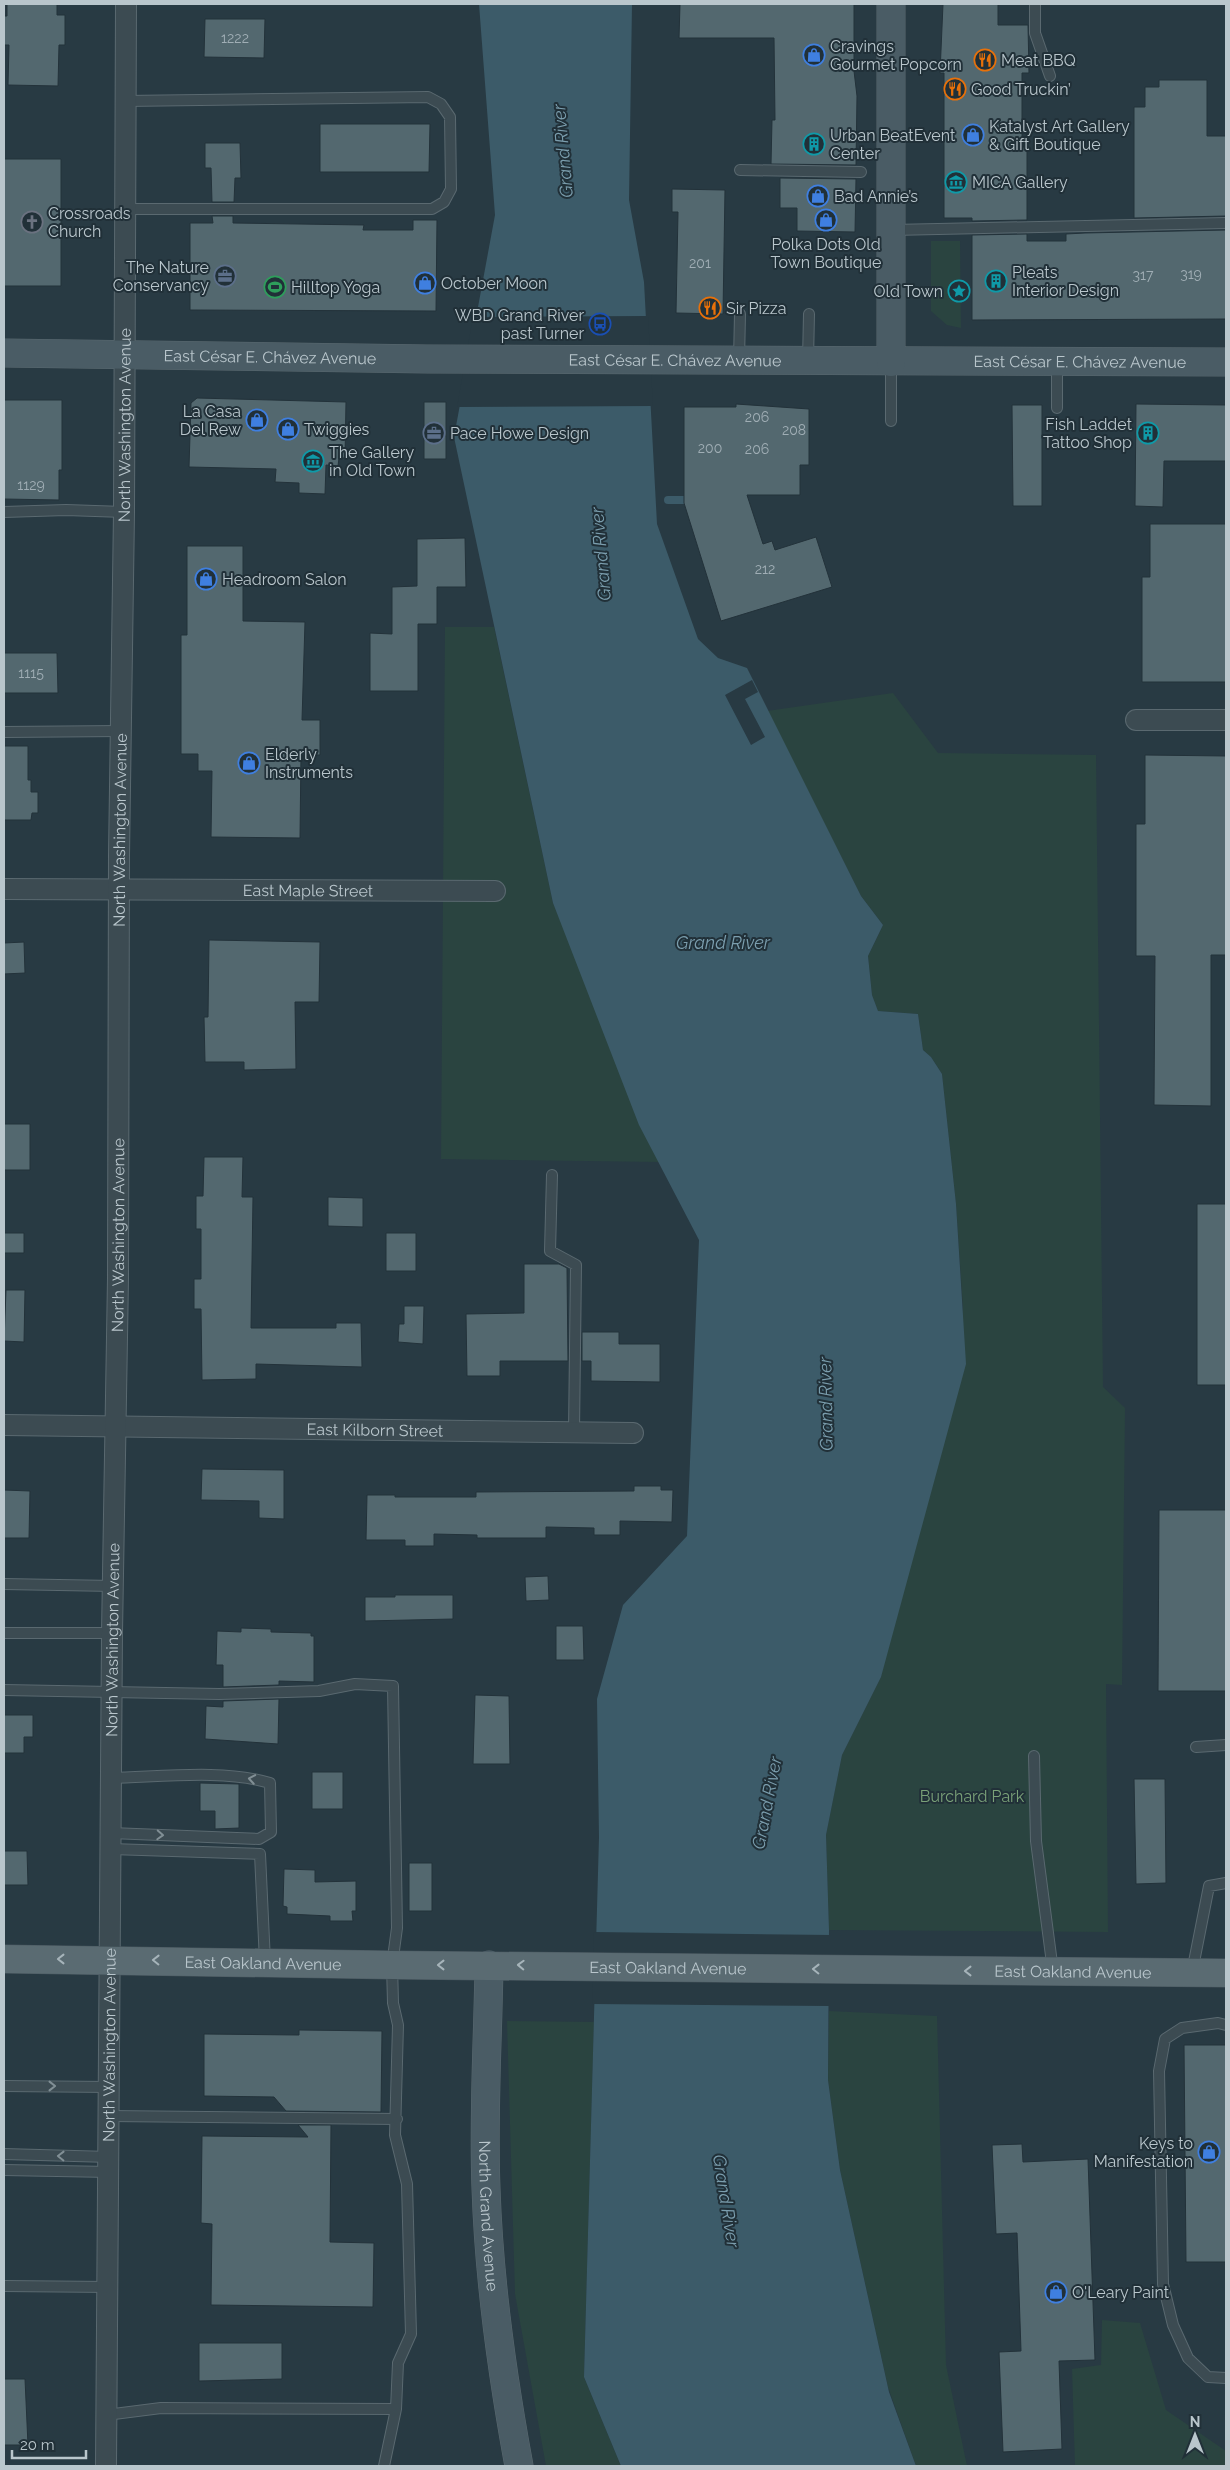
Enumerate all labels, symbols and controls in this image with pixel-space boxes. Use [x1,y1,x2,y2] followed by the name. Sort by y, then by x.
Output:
[221,30,249,46] house number: 1222
[830,37,962,74] place label: Cravings Gourmet Popcorn
[802,43,826,67] shop icon: Cravings Gourmet Popcorn
[973,48,997,72] restaurant icon: Meat BBQ
[1001,51,1076,70] place label: Meat BBQ
[943,77,967,101] restaurant icon: Good Truckin’
[971,80,1071,99] place label: Good Truckin’
[548,103,577,199] water label: Grand River
[989,117,1130,154] place label: Katalyst Art Gallery & Gift Boutique
[961,123,985,147] shop icon: Katalyst Art Gallery & Gift Boutique
[830,126,956,163] place label: Urban BeatEvent Center
[802,132,826,156] building icon: Urban BeatEvent Center
[944,170,968,194] museum icon: MICA Gallery
[972,173,1068,192] place label: MICA Gallery
[806,184,830,208] shop icon: Bad Annie’s
[834,187,918,206] place label: Bad Annie’s
[48,204,131,241] place label: Crossroads Church
[814,208,838,232] shop icon: Polka Dots Old Town Boutique
[20,210,44,234] church icon: Crossroads Church
[771,235,881,272] place label: Polka Dots Old Town Boutique
[689,255,711,271] house number: 201
[113,258,209,295] place label: The Nature Conservancy
[1012,263,1119,300] place label: Pleats Interior Design
[213,264,237,288] office icon: The Nature Conservancy
[1180,266,1202,282] house number: 319
[1133,267,1154,283] house number: 317
[984,269,1008,293] building icon: Pleats Interior Design
[413,271,437,295] shop icon: October Moon
[441,274,547,293] place label: October Moon
[263,275,287,299] sports icon: Hilltop Yoga
[291,278,380,297] place label: Hilltop Yoga
[947,279,971,303] place icon: Old Town
[874,282,943,301] place label: Old Town
[698,296,722,320] restaurant icon: Sir Pizza
[726,299,786,318] place label: Sir Pizza
[455,306,584,343] place label: WBD Grand River past Turner
[588,312,612,336] bus stop icon: WBD Grand River past Turner
[115,328,135,522] street label: North Washington Avenue
[163,346,376,368] street label: East César E. Chávez Avenue
[569,351,781,370] street label: East César E. Chávez Avenue
[974,352,1186,372] street label: East César E. Chávez Avenue
[180,402,241,439] place label: La Casa Del Rew
[245,408,269,432] shop icon: La Casa Del Rew
[745,409,769,425] house number: 206
[1043,415,1133,452] place label: Fish Laddet Tattoo Shop
[276,417,300,441] shop icon: Twiggies
[304,420,370,439] place label: Twiggies
[422,421,446,445] office icon: Pace Howe Design
[1136,421,1160,445] building icon: Fish Laddet Tattoo Shop
[782,422,806,438] house number: 208
[450,424,589,443] place label: Pace Howe Design
[698,440,722,456] house number: 200
[745,441,769,457] house number: 206
[329,443,415,480] place label: The Gallery in Old Town
[301,449,325,473] museum icon: The Gallery in Old Town
[17,477,45,493] house number: 1129
[586,506,615,602] water label: Grand River
[755,561,775,577] house number: 212
[194,567,218,591] shop icon: Headroom Salon
[222,570,347,589] place label: Headroom Salon
[18,665,44,681] house number: 1115
[110,733,131,927] street label: North Washington Avenue
[265,745,353,782] place label: Elderly Instruments
[237,751,261,775] shop icon: Elderly Instruments
[243,881,374,901] street label: East Maple Street
[676,932,771,953] water label: Grand River
[108,1138,128,1332] street label: North Washington Avenue
[814,1356,837,1451] water label: Grand River
[307,1420,444,1441] street label: East Kilborn Street
[102,1543,124,1737] street label: North Washington Avenue
[747,1754,786,1851] water label: Grand River
[247,1774,255,1785] one-way arrow
[920,1787,1025,1806] park label: Burchard Park
[156,1830,164,1840] one-way arrow
[99,1948,120,2142] street label: North Washington Avenue
[184,1953,342,1974] street label: East Oakland Avenue
[57,1954,64,1964] one-way arrow
[151,1955,159,1966] one-way arrow
[589,1958,747,1978] street label: East Oakland Avenue
[436,1960,444,1970] one-way arrow
[516,1960,524,1971] one-way arrow
[994,1962,1152,1982] street label: East Oakland Avenue
[811,1964,819,1975] one-way arrow
[963,1966,971,1976] one-way arrow
[49,2081,57,2091] one-way arrow
[1094,2134,1193,2171] place label: Keys to Manifestation
[475,2140,502,2292] street label: North Grand Avenue
[1197,2140,1221,2164] shop icon: Keys to Manifestation
[57,2151,65,2161] one-way arrow
[709,2153,744,2250] water label: Grand River
[1044,2280,1068,2304] shop icon: O'Leary Paint
[1072,2283,1170,2302] place label: O'Leary Paint
[1170,2410,1220,2460] north arrow
[1190,2414,1200,2430] text: N
[12,2428,86,2460] scale bar
[20,2436,55,2454] text: 20 m

